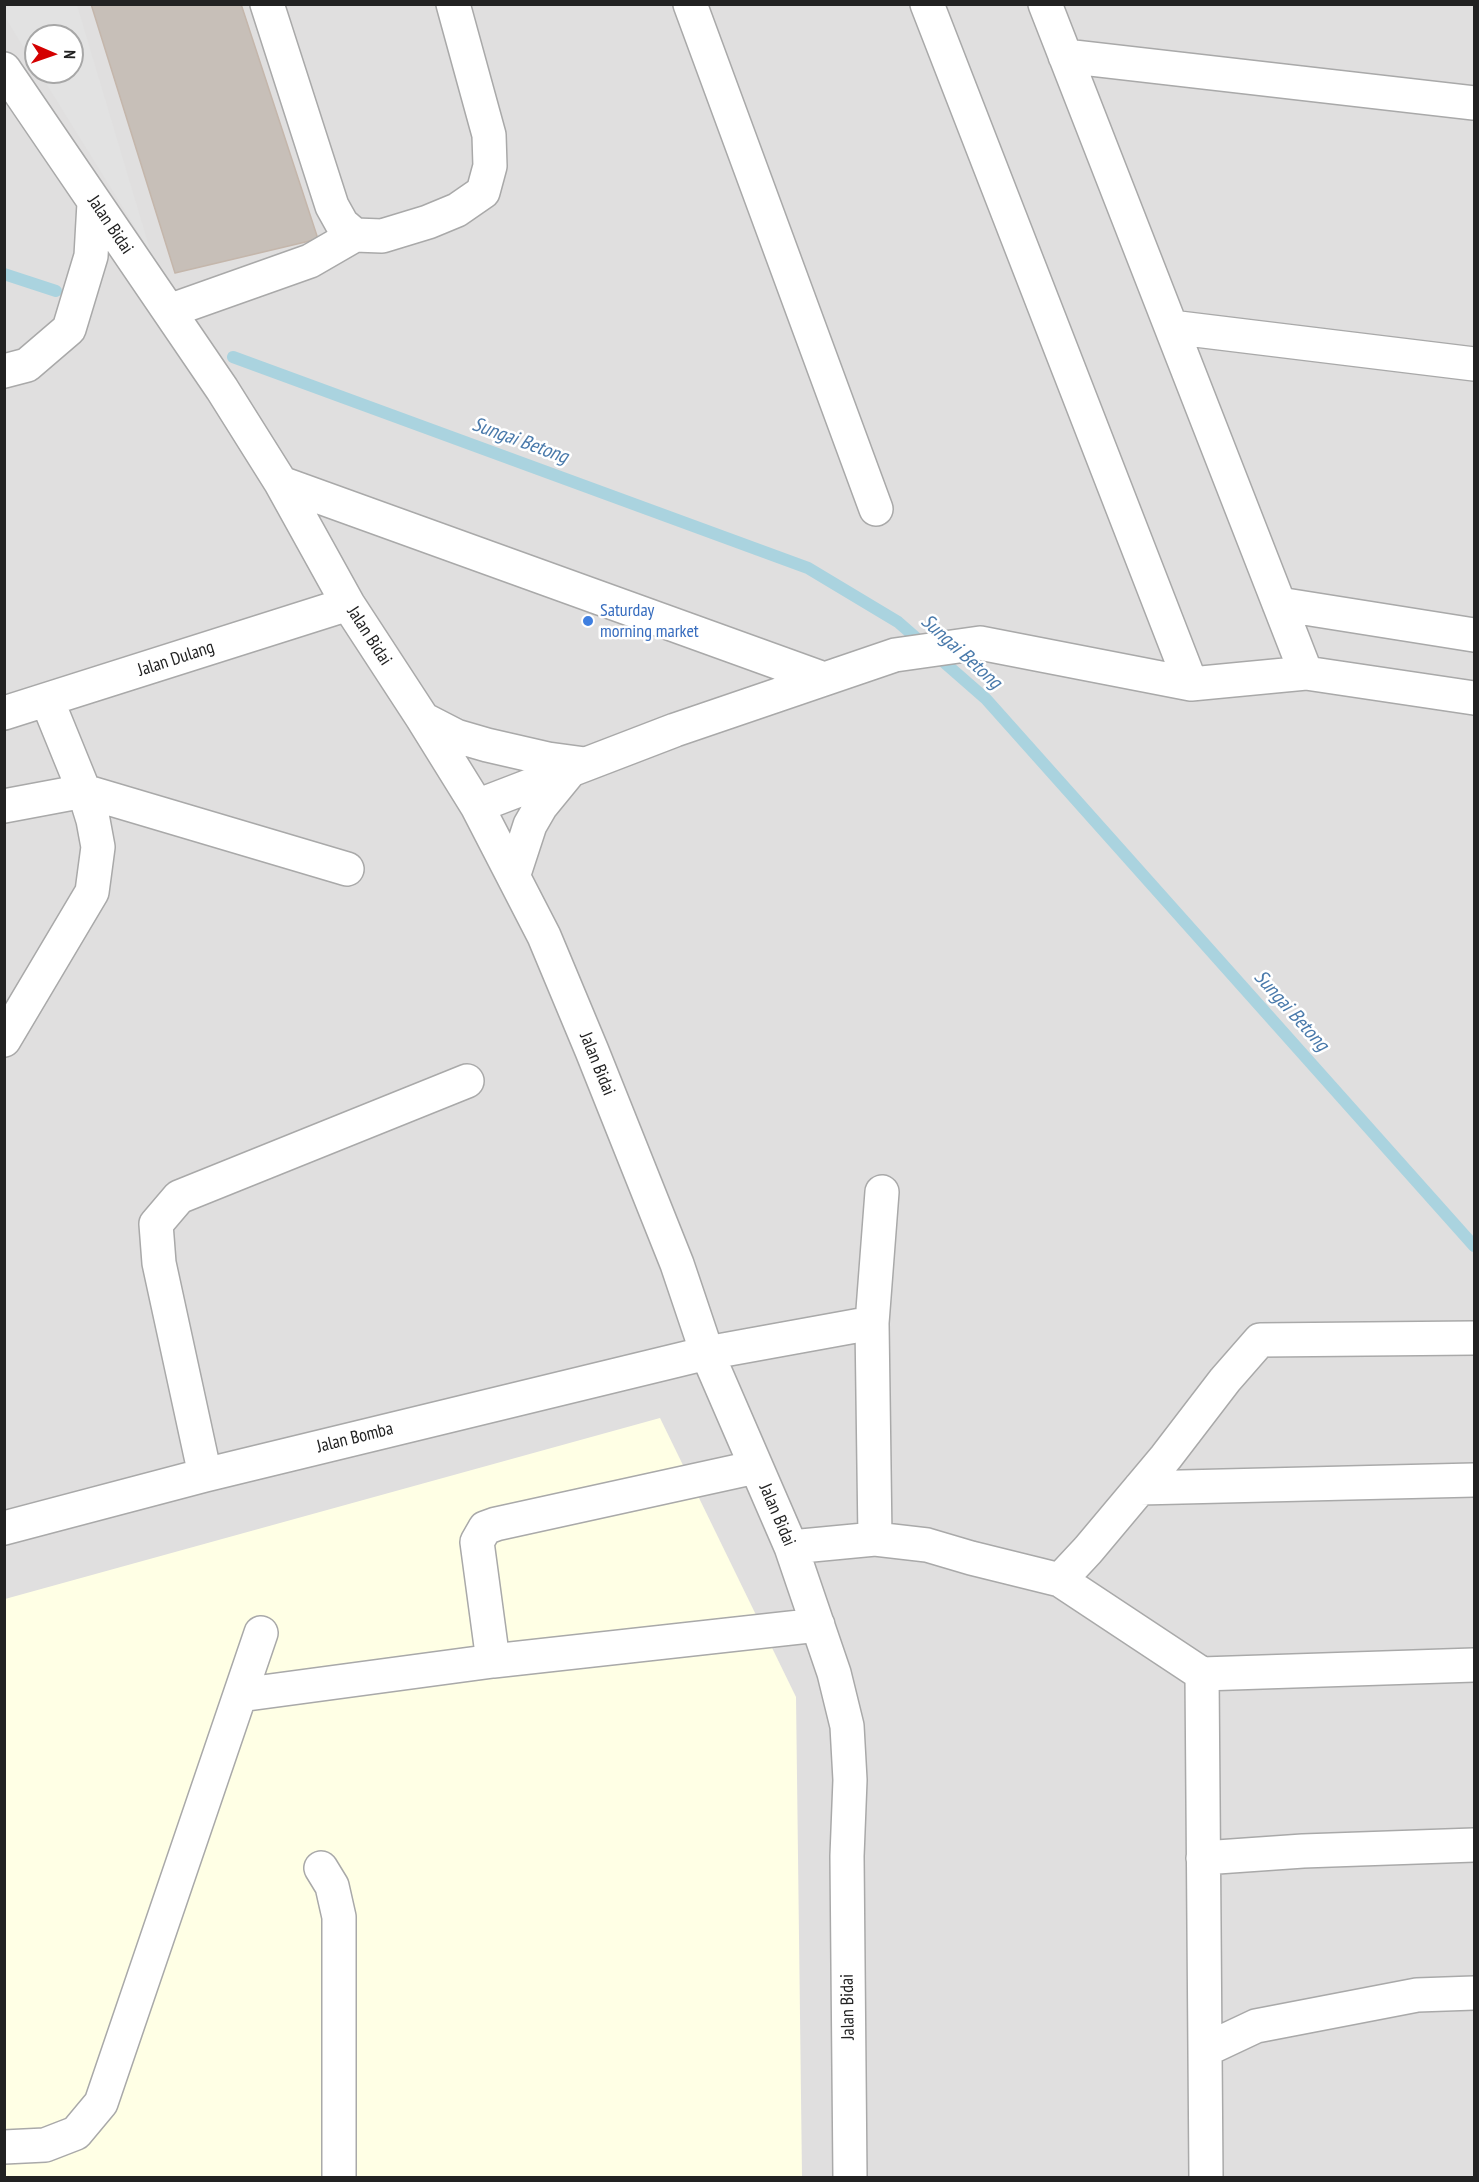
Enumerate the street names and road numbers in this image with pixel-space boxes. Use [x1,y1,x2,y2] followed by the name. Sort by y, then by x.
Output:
[83,192,137,258] street label: Jalan Bidai
[342,602,396,670] street label: Jalan Bidai
[135,637,217,681] street label: Jalan Dulang
[575,1029,619,1099] street label: Jalan Bidai
[315,1418,395,1458] street label: Jalan Bomba
[754,1480,800,1550] street label: Jalan Bidai
[837,1974,859,2040] street label: Jalan Bidai

